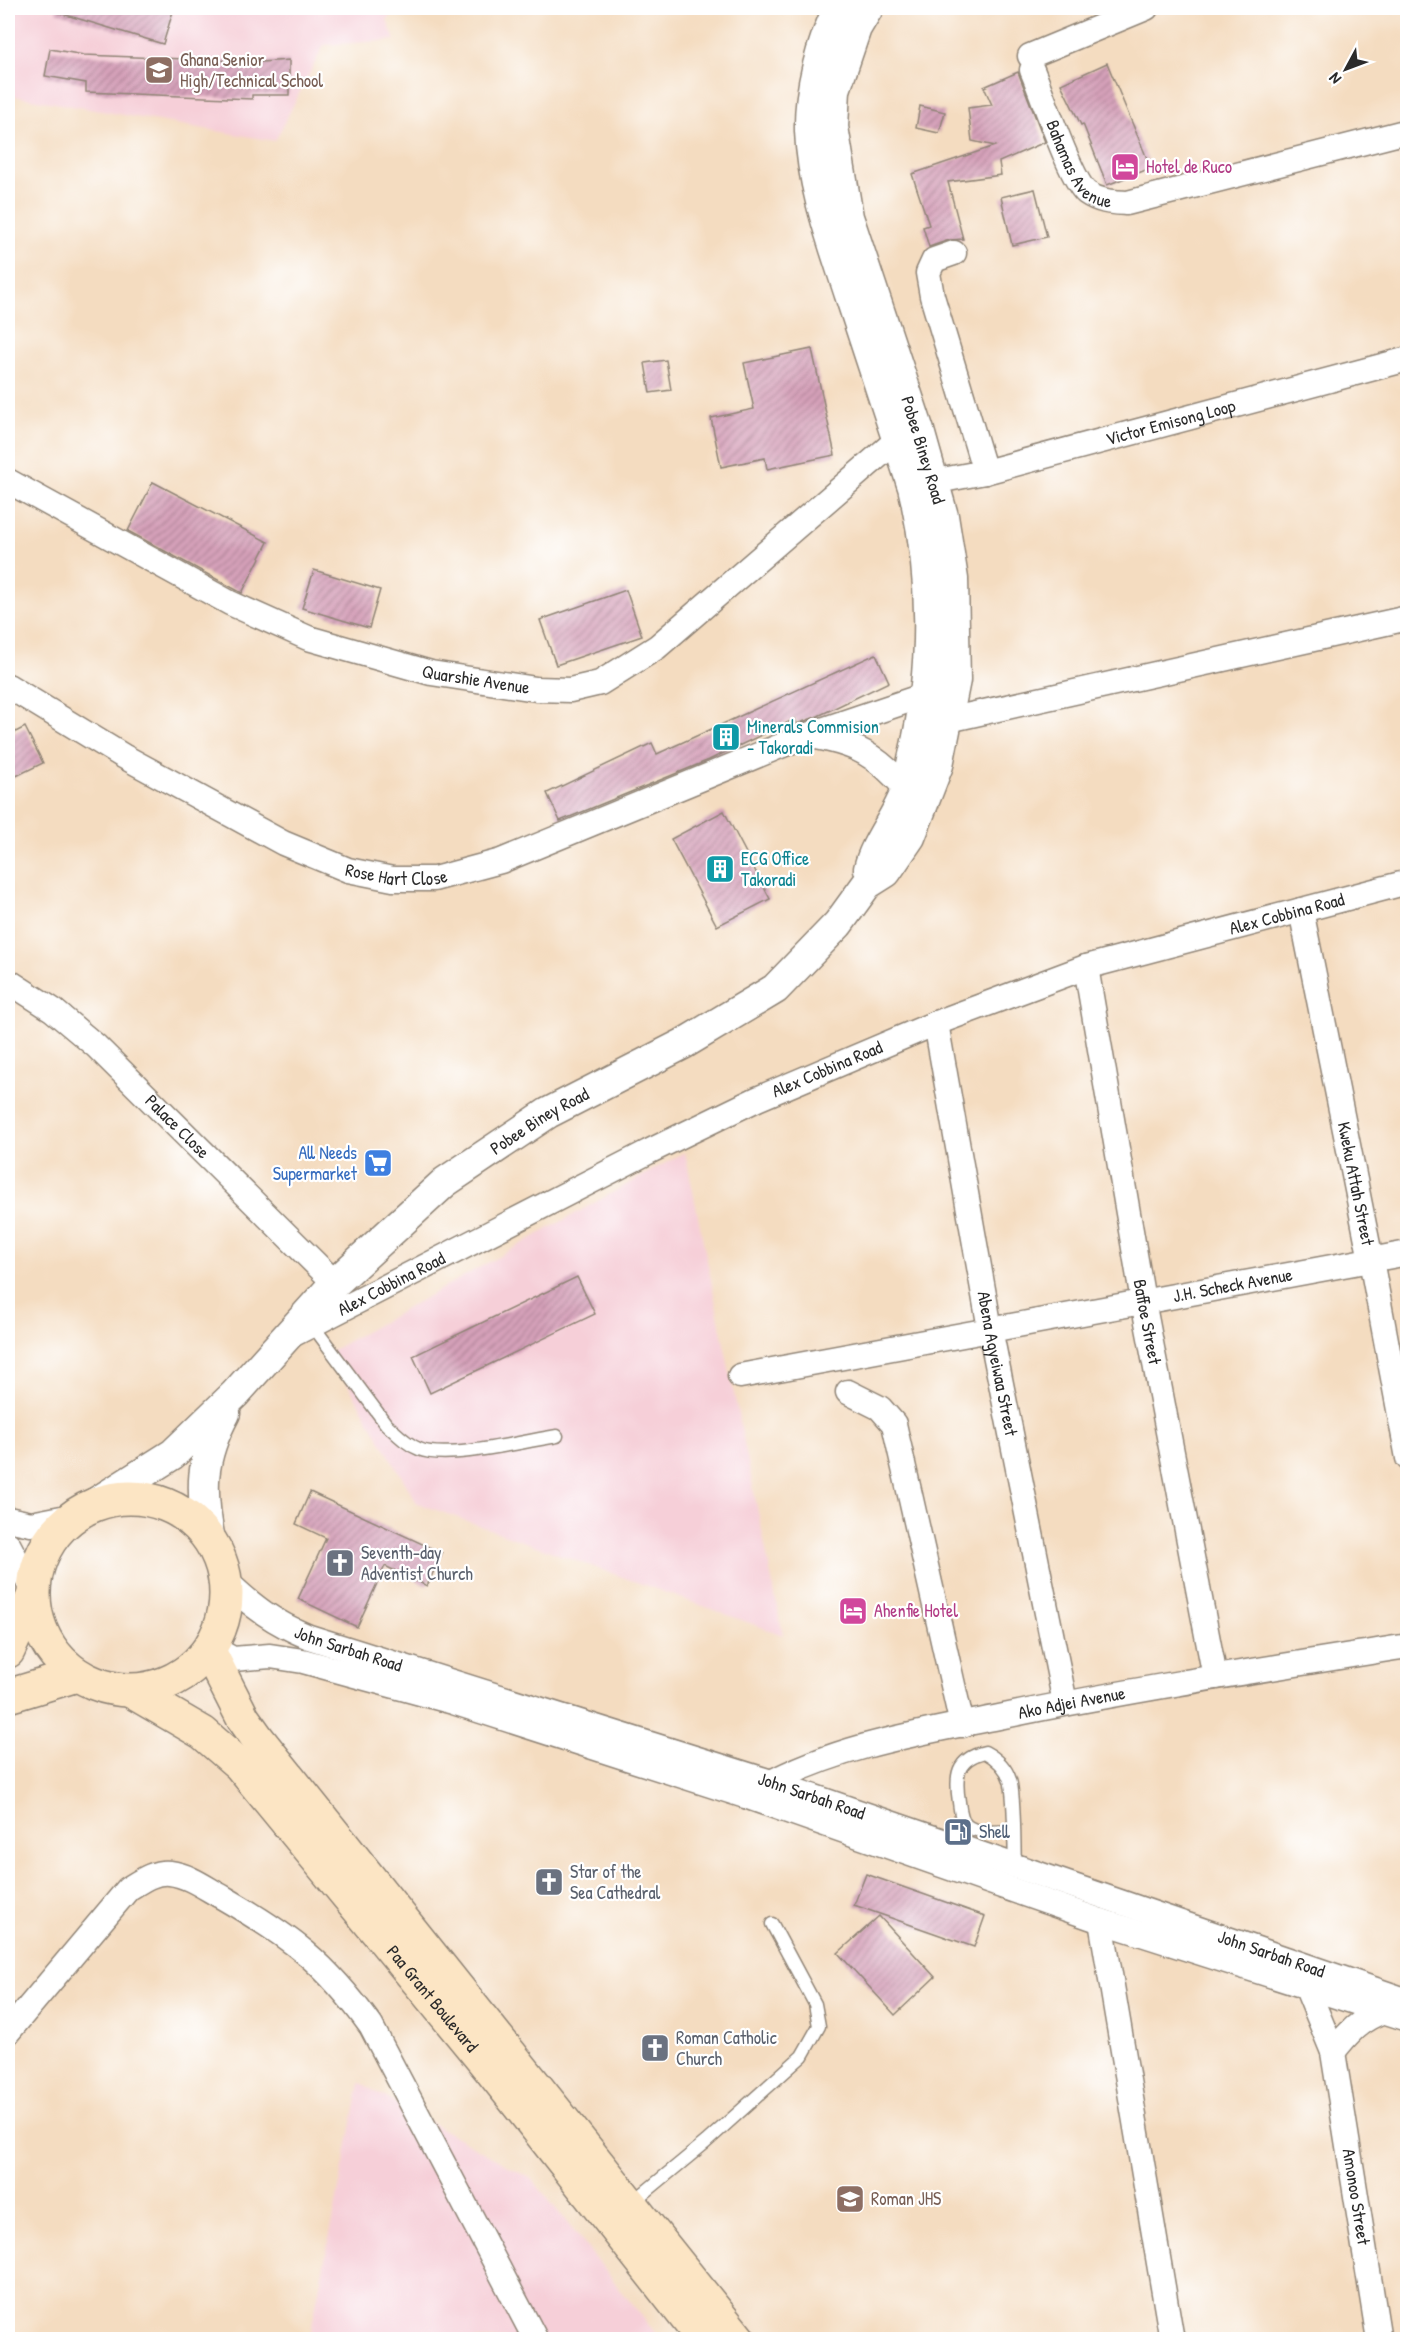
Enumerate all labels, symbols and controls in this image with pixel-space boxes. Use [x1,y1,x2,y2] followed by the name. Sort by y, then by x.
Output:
[1316,39,1376,99] north arrow
[180,47,323,93] place label: Ghana Senior High/Technical School
[143,54,175,86] school or university icon: Ghana Senior High/Technical School
[1323,68,1346,89] text: N
[1040,116,1113,214] street label: Bahamas Avenue
[1109,151,1141,183] hotel icon: Hotel de Ruco
[1146,154,1232,179] place label: Hotel de Ruco
[895,393,952,507] street label: Pobee Biney Road
[1103,393,1238,451] street label: Victor Emisong Loop
[419,658,531,700] street label: Quarshie Avenue
[747,714,879,760] place label: Minerals Commision - Takoradi
[710,721,742,753] building icon: Minerals Commision - Takoradi
[741,846,809,892] place label: ECG Office Takoradi
[704,853,736,885] building icon: ECG Office Takoradi
[343,857,450,891] street label: Rose Hart Close
[1227,886,1347,941] street label: Alex Cobbina Road
[768,1034,886,1103] street label: Alex Cobbina Road
[485,1081,593,1160] street label: Pobee Biney Road
[140,1088,215,1164] street label: Palace Close
[1332,1119,1381,1248] street label: Kweku Attah Street
[273,1140,358,1186] place label: All Needs Supermarket
[362,1147,394,1179] supermarket icon: All Needs Supermarket
[333,1245,449,1322] street label: Alex Cobbina Road
[1171,1262,1295,1308] street label: J.H. Scheck Avenue
[1127,1277,1168,1367] street label: Baffoe Street
[972,1289,1024,1439] street label: Abena Agyeiwaa Street
[361,1540,473,1586] place label: Seventh-day Adventist Church
[324,1547,356,1579] church icon: Seventh-day Adventist Church
[837,1595,869,1627] hotel icon: Ahenfie Hotel
[874,1598,958,1623] place label: Ahenfie Hotel
[290,1619,406,1678] street label: John Sarbah Road
[1016,1680,1127,1725] street label: Ako Adjei Avenue
[755,1766,869,1825] street label: John Sarbah Road
[942,1816,974,1848] fuel station icon: Shell
[979,1819,1010,1844] place label: Shell
[570,1859,660,1905] place label: Star of the Sea Cathedral
[533,1866,565,1898] church icon: Star of the Sea Cathedral
[1214,1924,1328,1983] street label: John Sarbah Road
[381,1940,484,2057] street label: Paa Grant Boulevard
[676,2025,777,2071] place label: Roman Catholic Church
[639,2032,671,2064] church icon: Roman Catholic Church
[1337,2147,1377,2247] street label: Amonoo Street
[834,2183,866,2215] school or university icon: Roman JHS
[871,2186,941,2211] place label: Roman JHS

